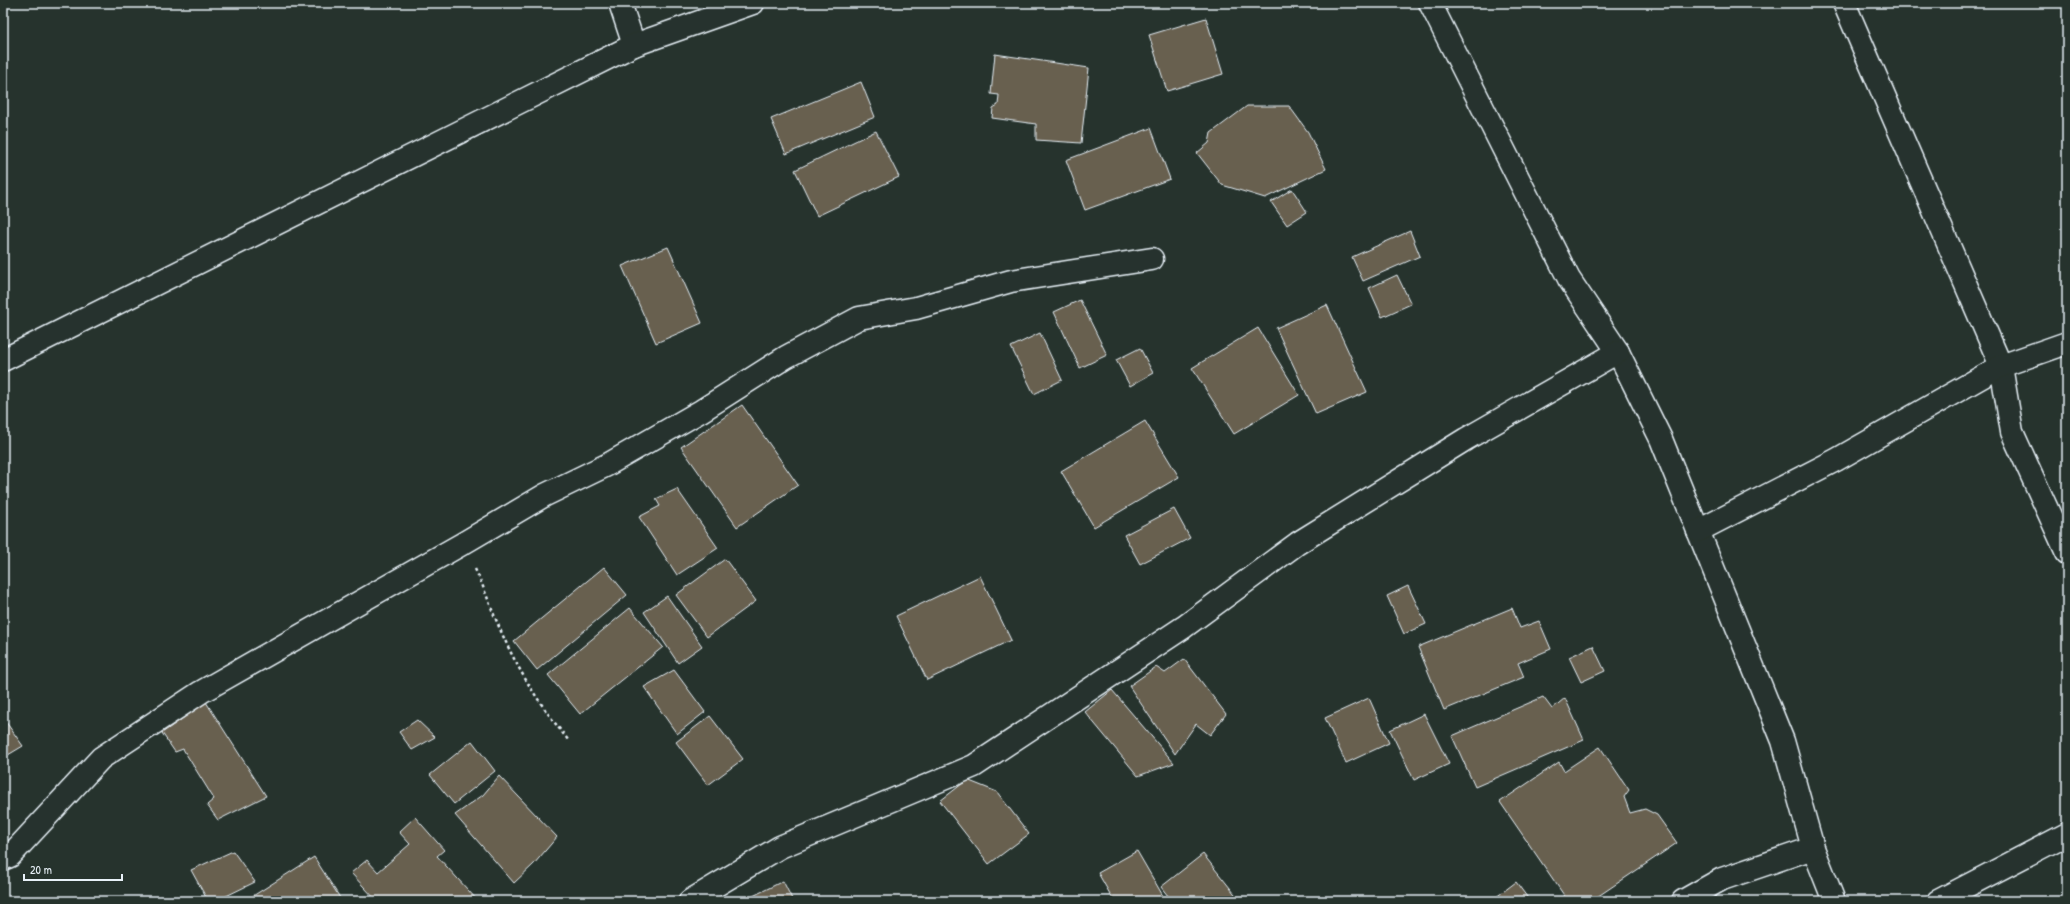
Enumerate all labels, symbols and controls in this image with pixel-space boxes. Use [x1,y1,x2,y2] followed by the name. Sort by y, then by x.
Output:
[24,856,122,882] scale bar
[30,861,52,878] text: 20 m

